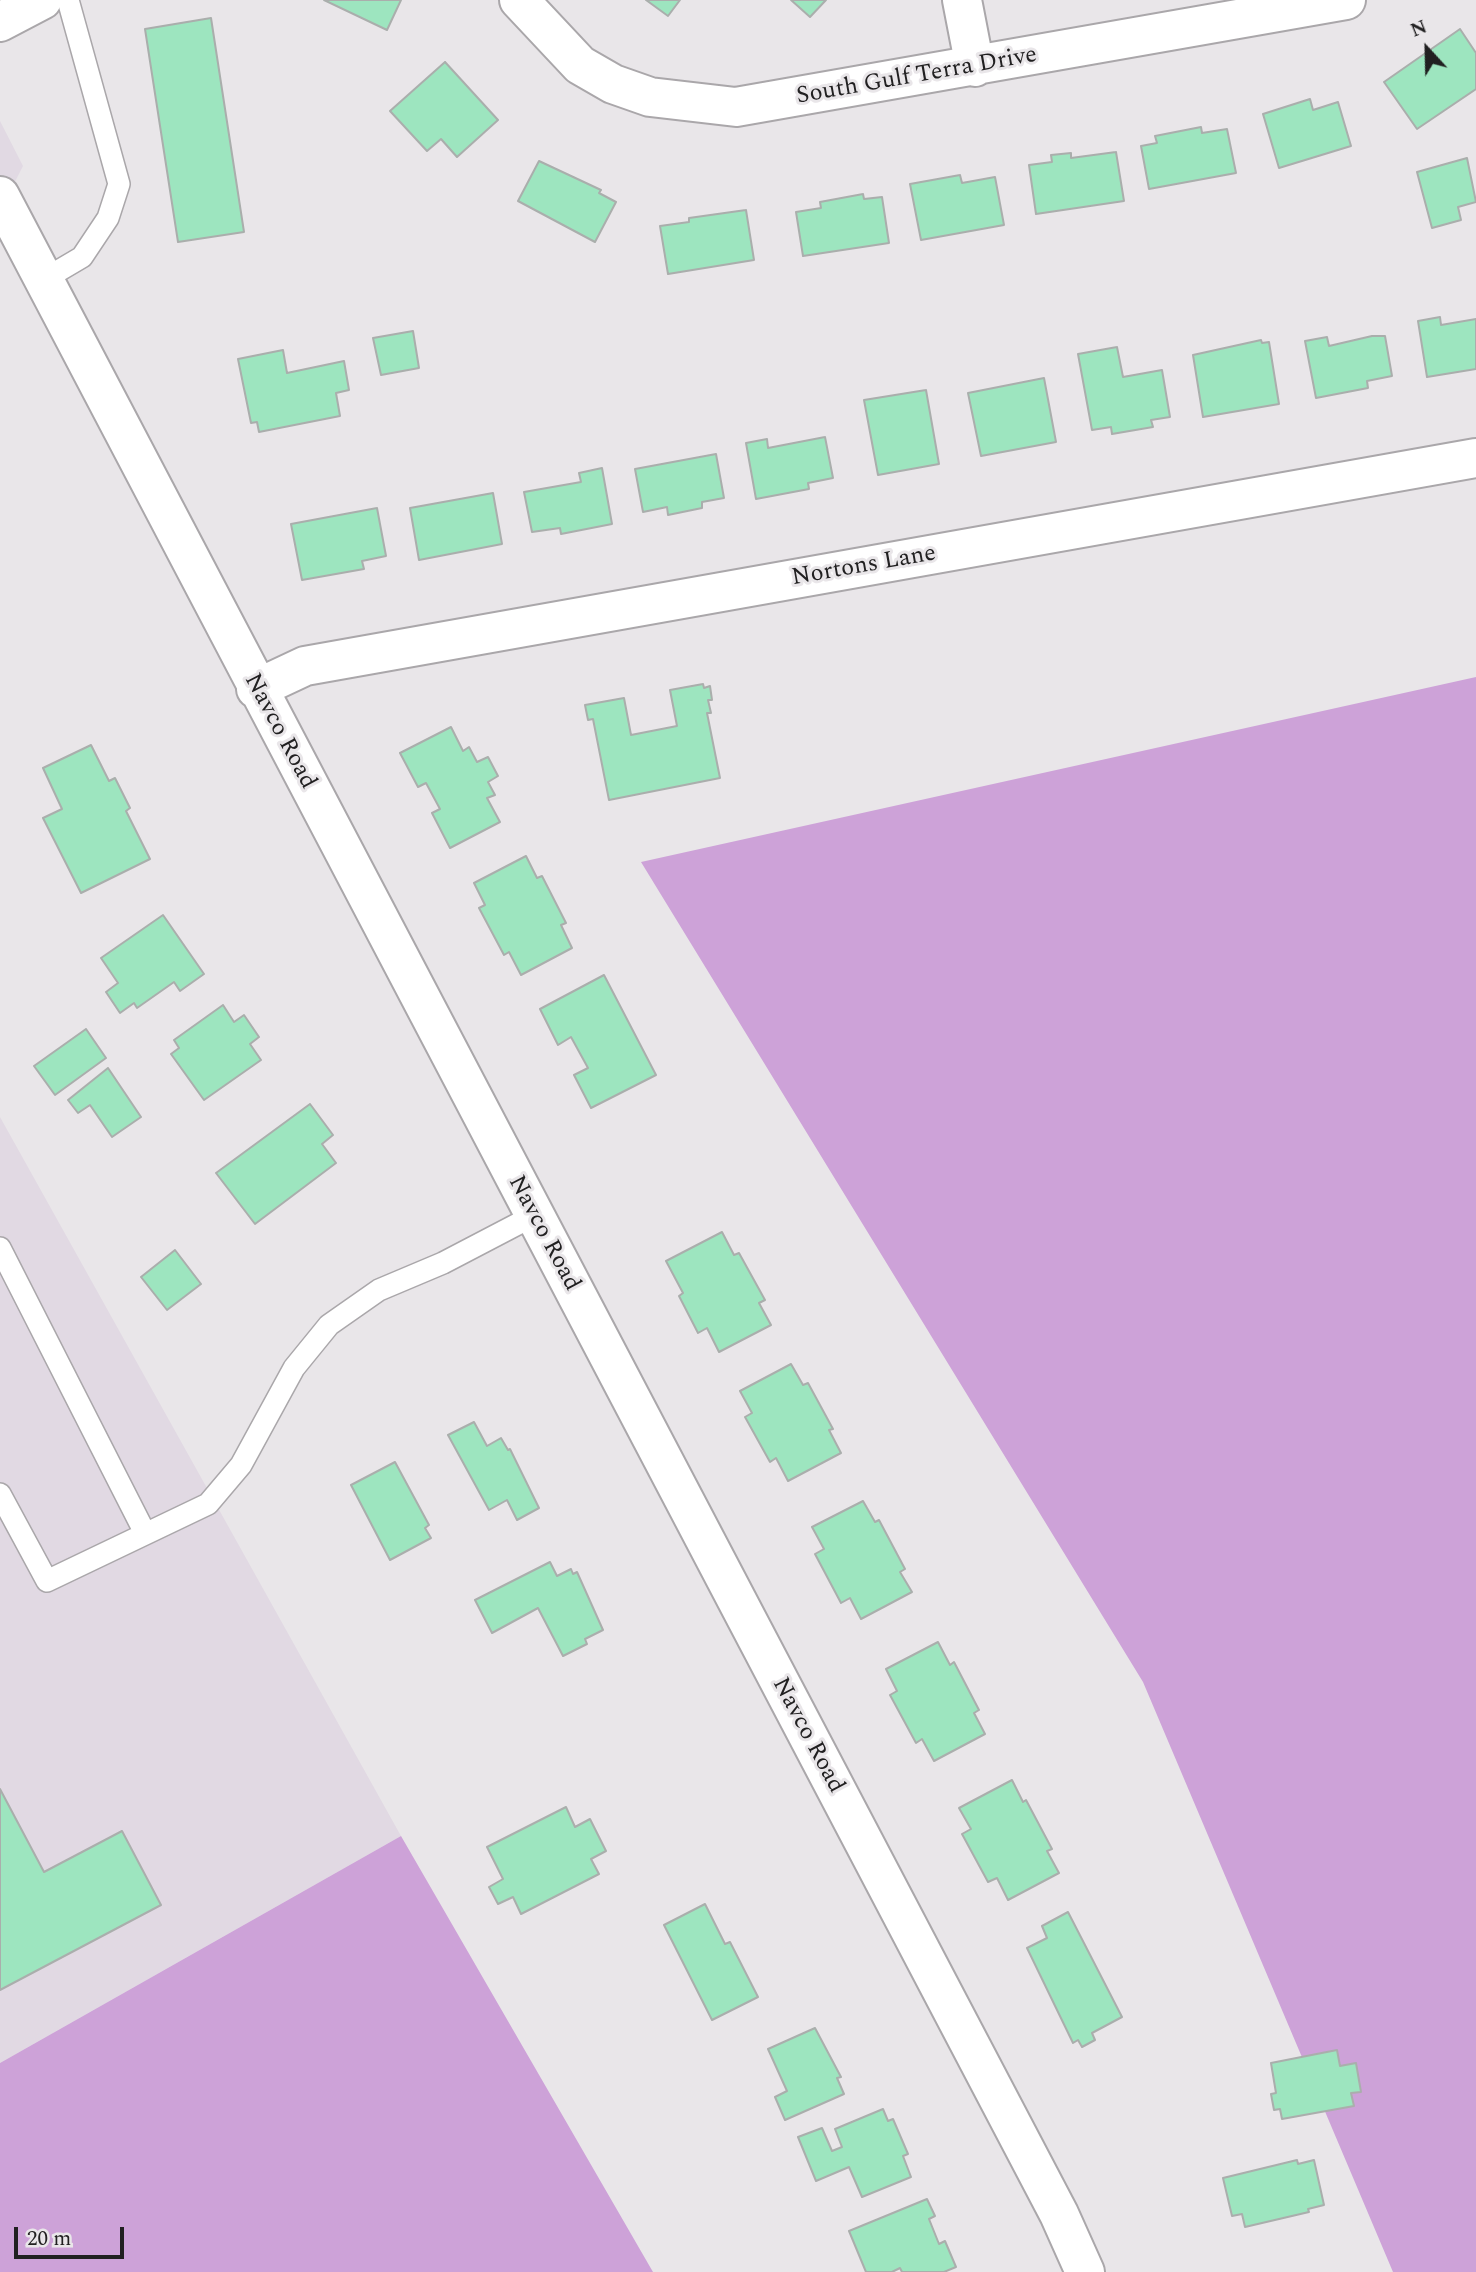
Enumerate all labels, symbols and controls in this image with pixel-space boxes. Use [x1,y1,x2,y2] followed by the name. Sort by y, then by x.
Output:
[1406,13,1432,45] text: N
[1392,14,1462,84] north arrow
[795,42,1039,112] street label: South Gulf Terra Drive
[790,540,938,594] street label: Nortons Lane
[237,669,321,795] street label: Navco Road
[501,1171,585,1297] street label: Navco Road
[765,1673,849,1799] street label: Navco Road
[18,2212,128,2256] scale bar
[27,2223,71,2255] text: 20 m

